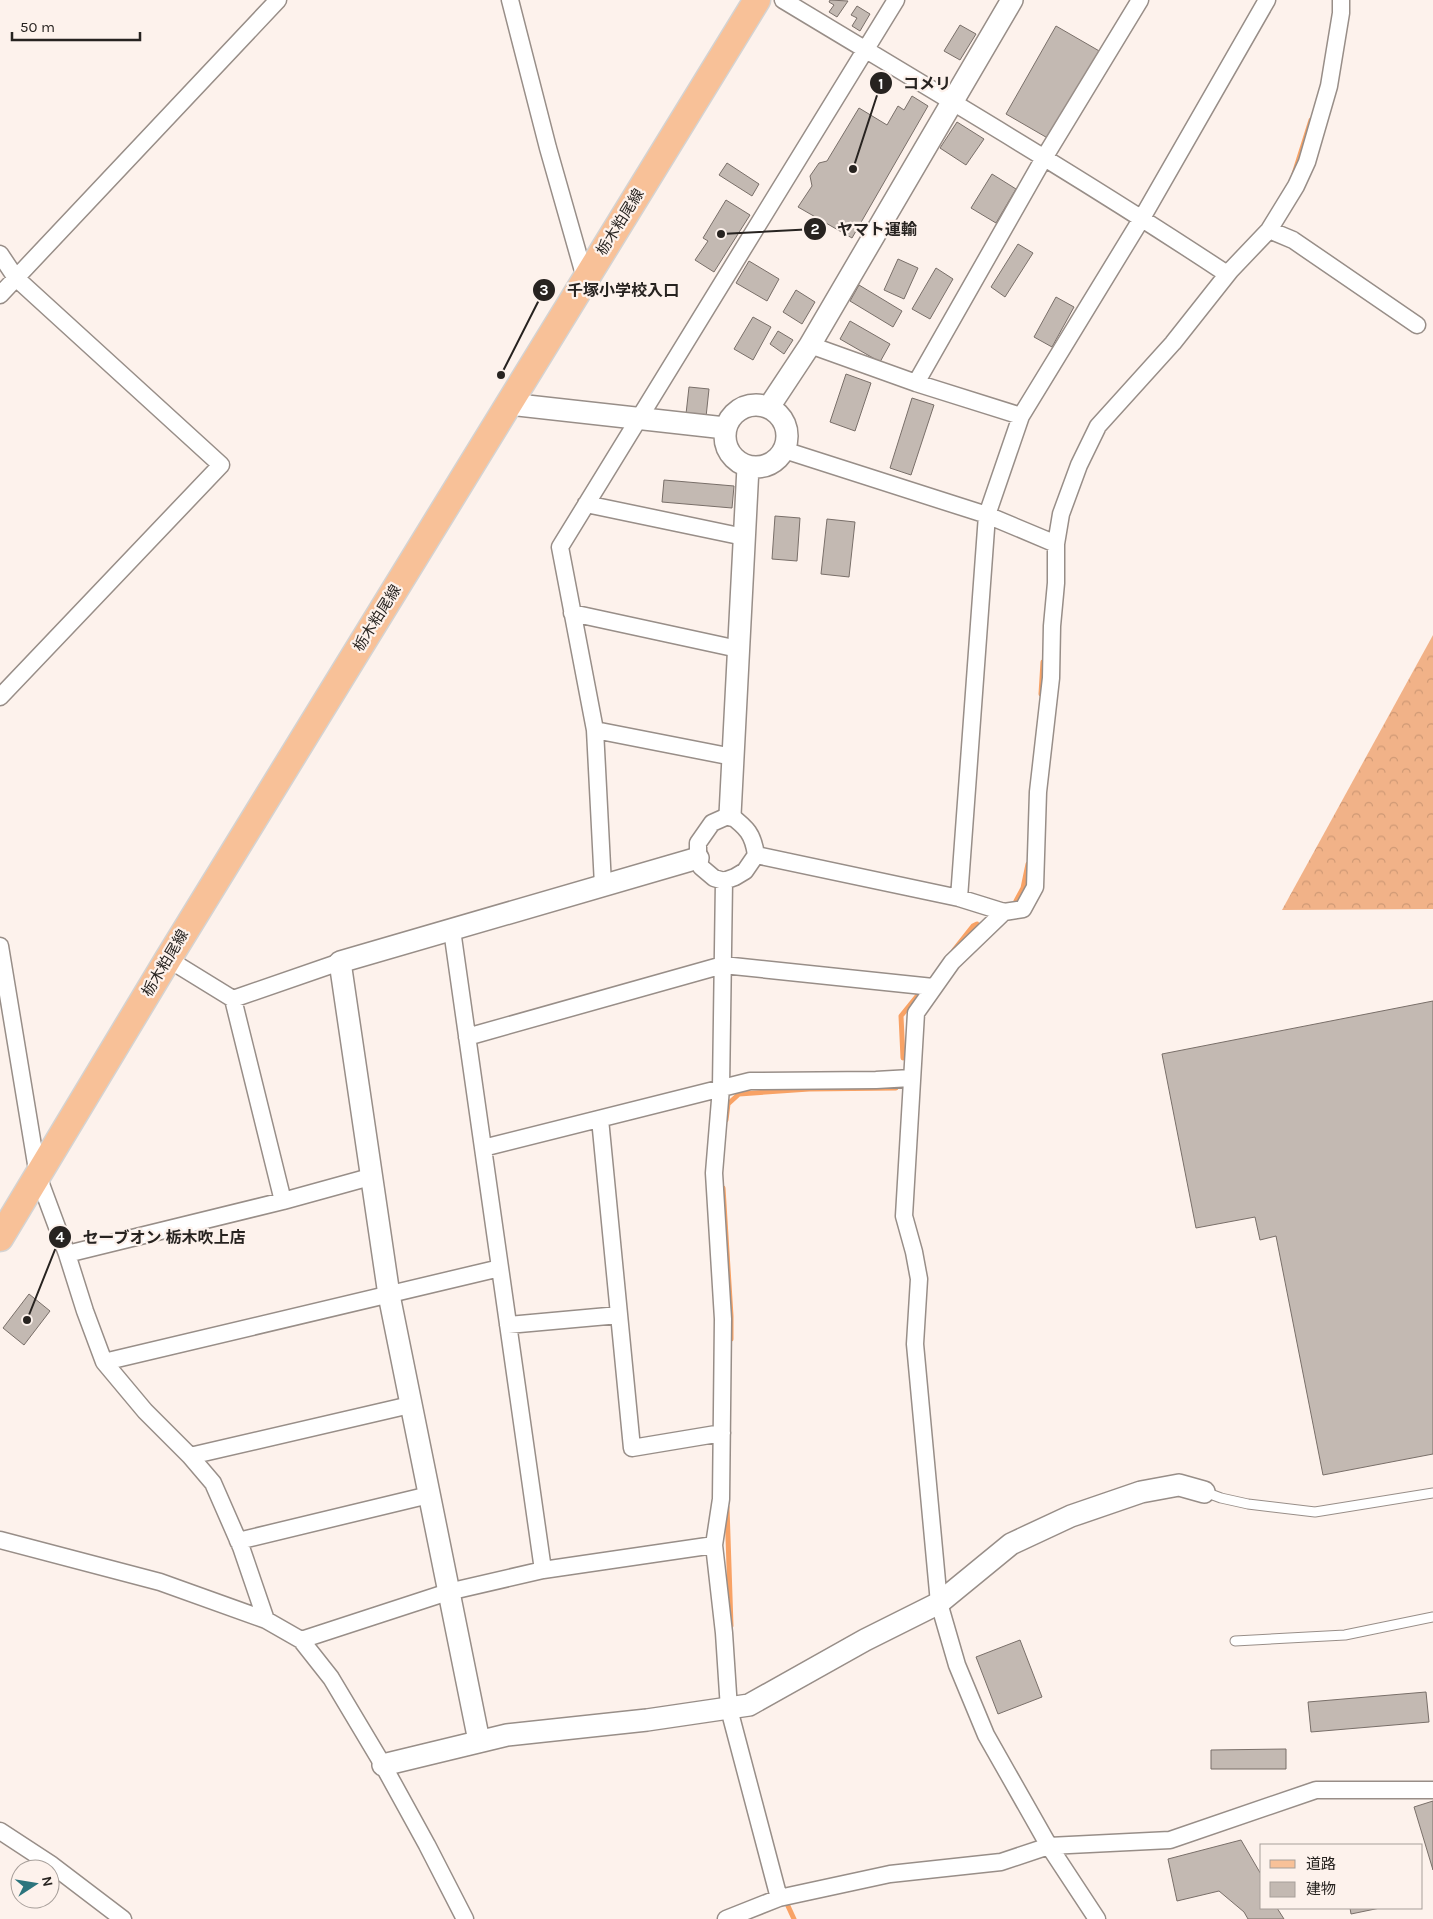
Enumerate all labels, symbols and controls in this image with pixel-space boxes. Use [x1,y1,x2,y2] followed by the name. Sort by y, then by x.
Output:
[12,10,140,42] scale bar
[20,18,55,36] text: 50 m
[868,68,961,99] callout: コメリ
[903,74,951,93] text: コメリ
[878,75,884,93] text: 1
[592,185,648,259] street label: 栃木粕尾線
[802,213,927,244] callout: ヤマト運輸
[810,220,820,238] text: 2
[837,220,917,239] text: ヤマト運輸
[532,275,689,306] callout: 千塚小学校入口
[539,281,549,299] text: 3
[567,281,679,300] text: 千塚小学校入口
[349,581,405,655] street label: 栃木粕尾線
[138,926,192,1000] street label: 栃木粕尾線
[47,1222,256,1253] callout: セーブオン 栃木吹上店
[56,1228,65,1246] text: 4
[82,1228,246,1247] text: セーブオン 栃木吹上店
[1260,1844,1423,1909] legend
[1306,1855,1336,1873] text: 道路
[10,1859,60,1909] north arrow
[38,1875,57,1888] text: N
[1306,1880,1336,1898] text: 建物

